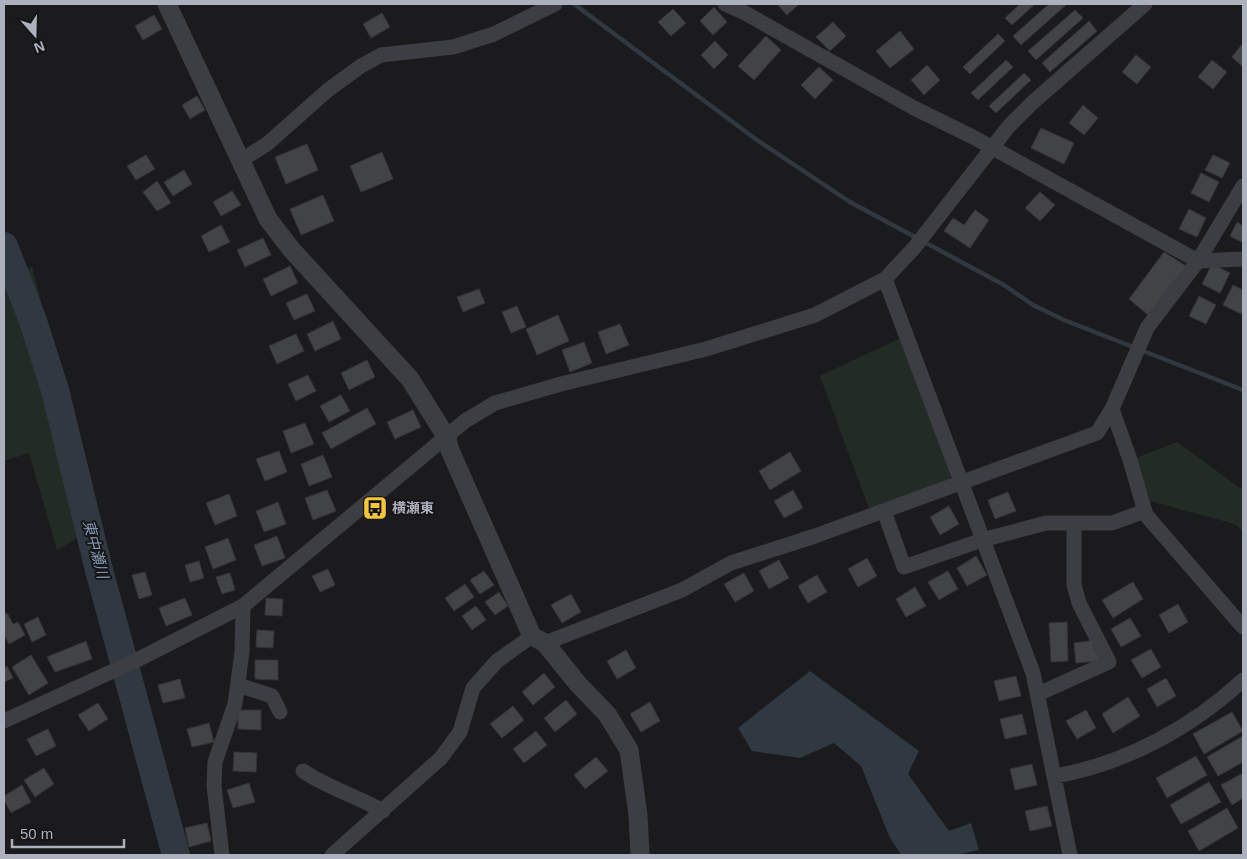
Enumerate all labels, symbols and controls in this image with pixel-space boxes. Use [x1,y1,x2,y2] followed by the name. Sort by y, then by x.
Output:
[10,10,60,60] north arrow
[32,38,47,56] text: N
[362,495,388,521] bus stop icon: 横瀬東
[392,500,434,516] place label: 横瀬東
[80,518,112,582] water label: 東中瀬川
[12,816,125,848] scale bar
[20,825,53,842] text: 50 m

